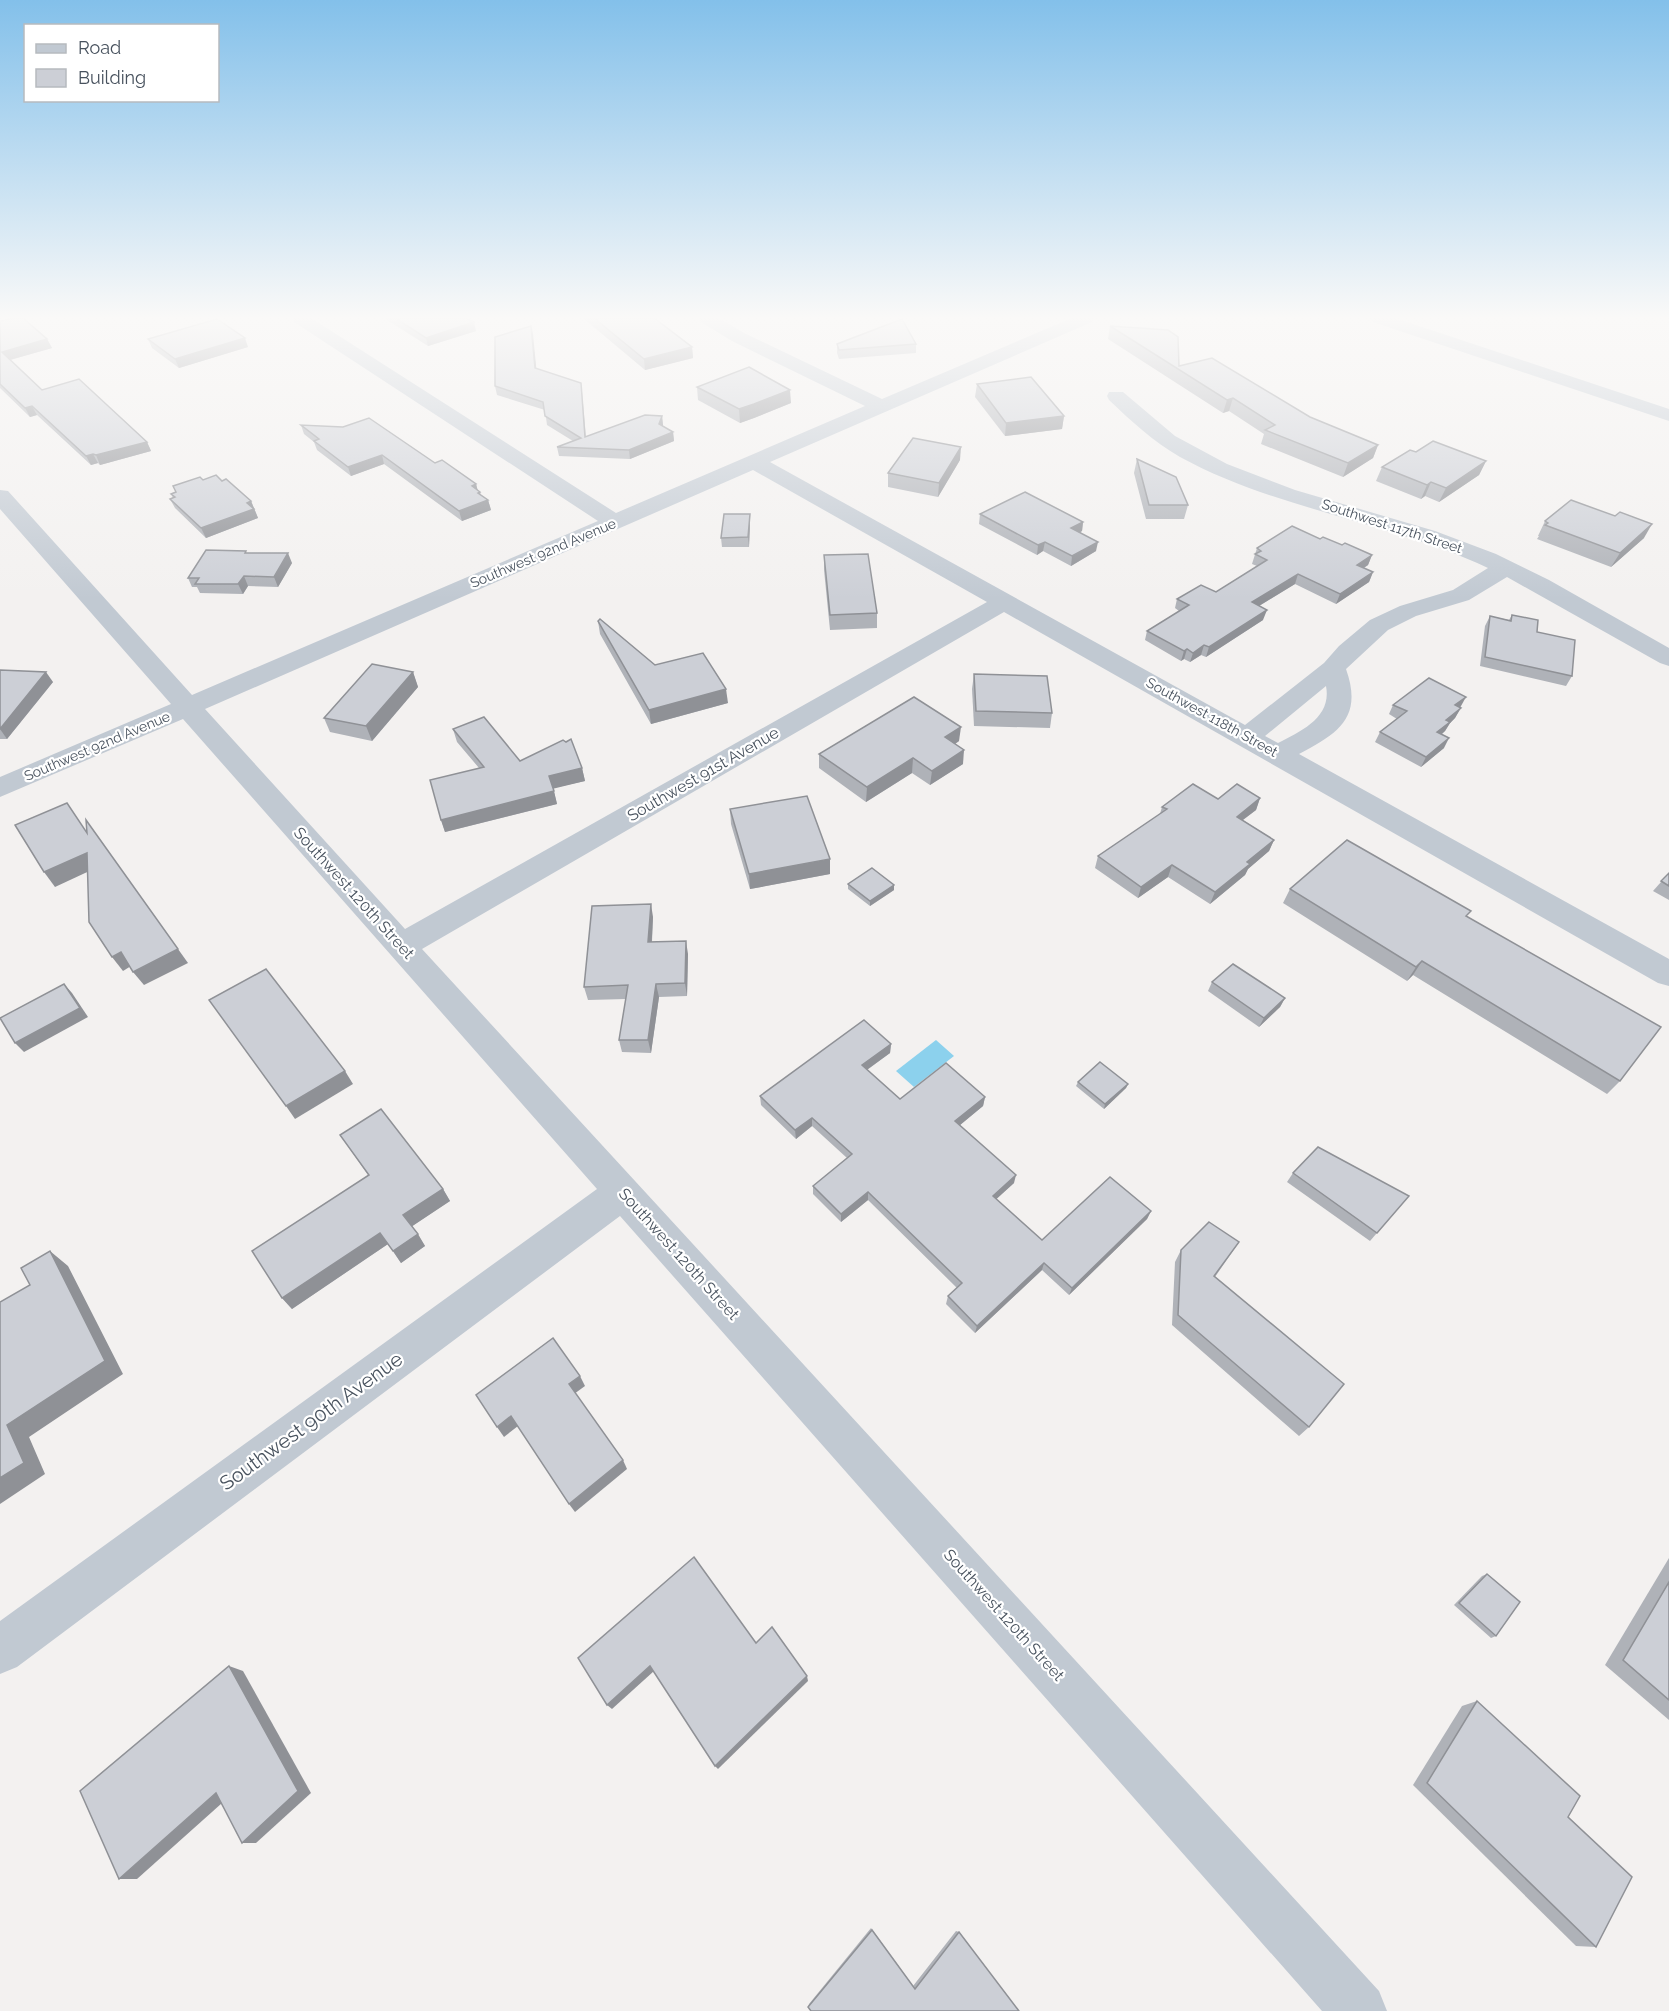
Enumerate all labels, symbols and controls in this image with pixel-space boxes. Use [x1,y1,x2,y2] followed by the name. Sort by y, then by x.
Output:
[24,24,219,102] legend
[78,37,121,58] text: Road
[78,67,146,88] text: Building
[1320,496,1465,556] street label: Southwest 117th Street
[468,515,618,591] street label: Southwest 92nd Avenue
[1144,674,1281,760] street label: Southwest 118th Street
[22,708,172,784] street label: Southwest 92nd Avenue
[624,723,782,825] street label: Southwest 91st Avenue
[290,823,419,963] street label: Southwest 120th Street
[615,1184,744,1324] street label: Southwest 120th Street
[215,1346,407,1495] street label: Southwest 90th Avenue
[940,1545,1069,1685] street label: Southwest 120th Street

